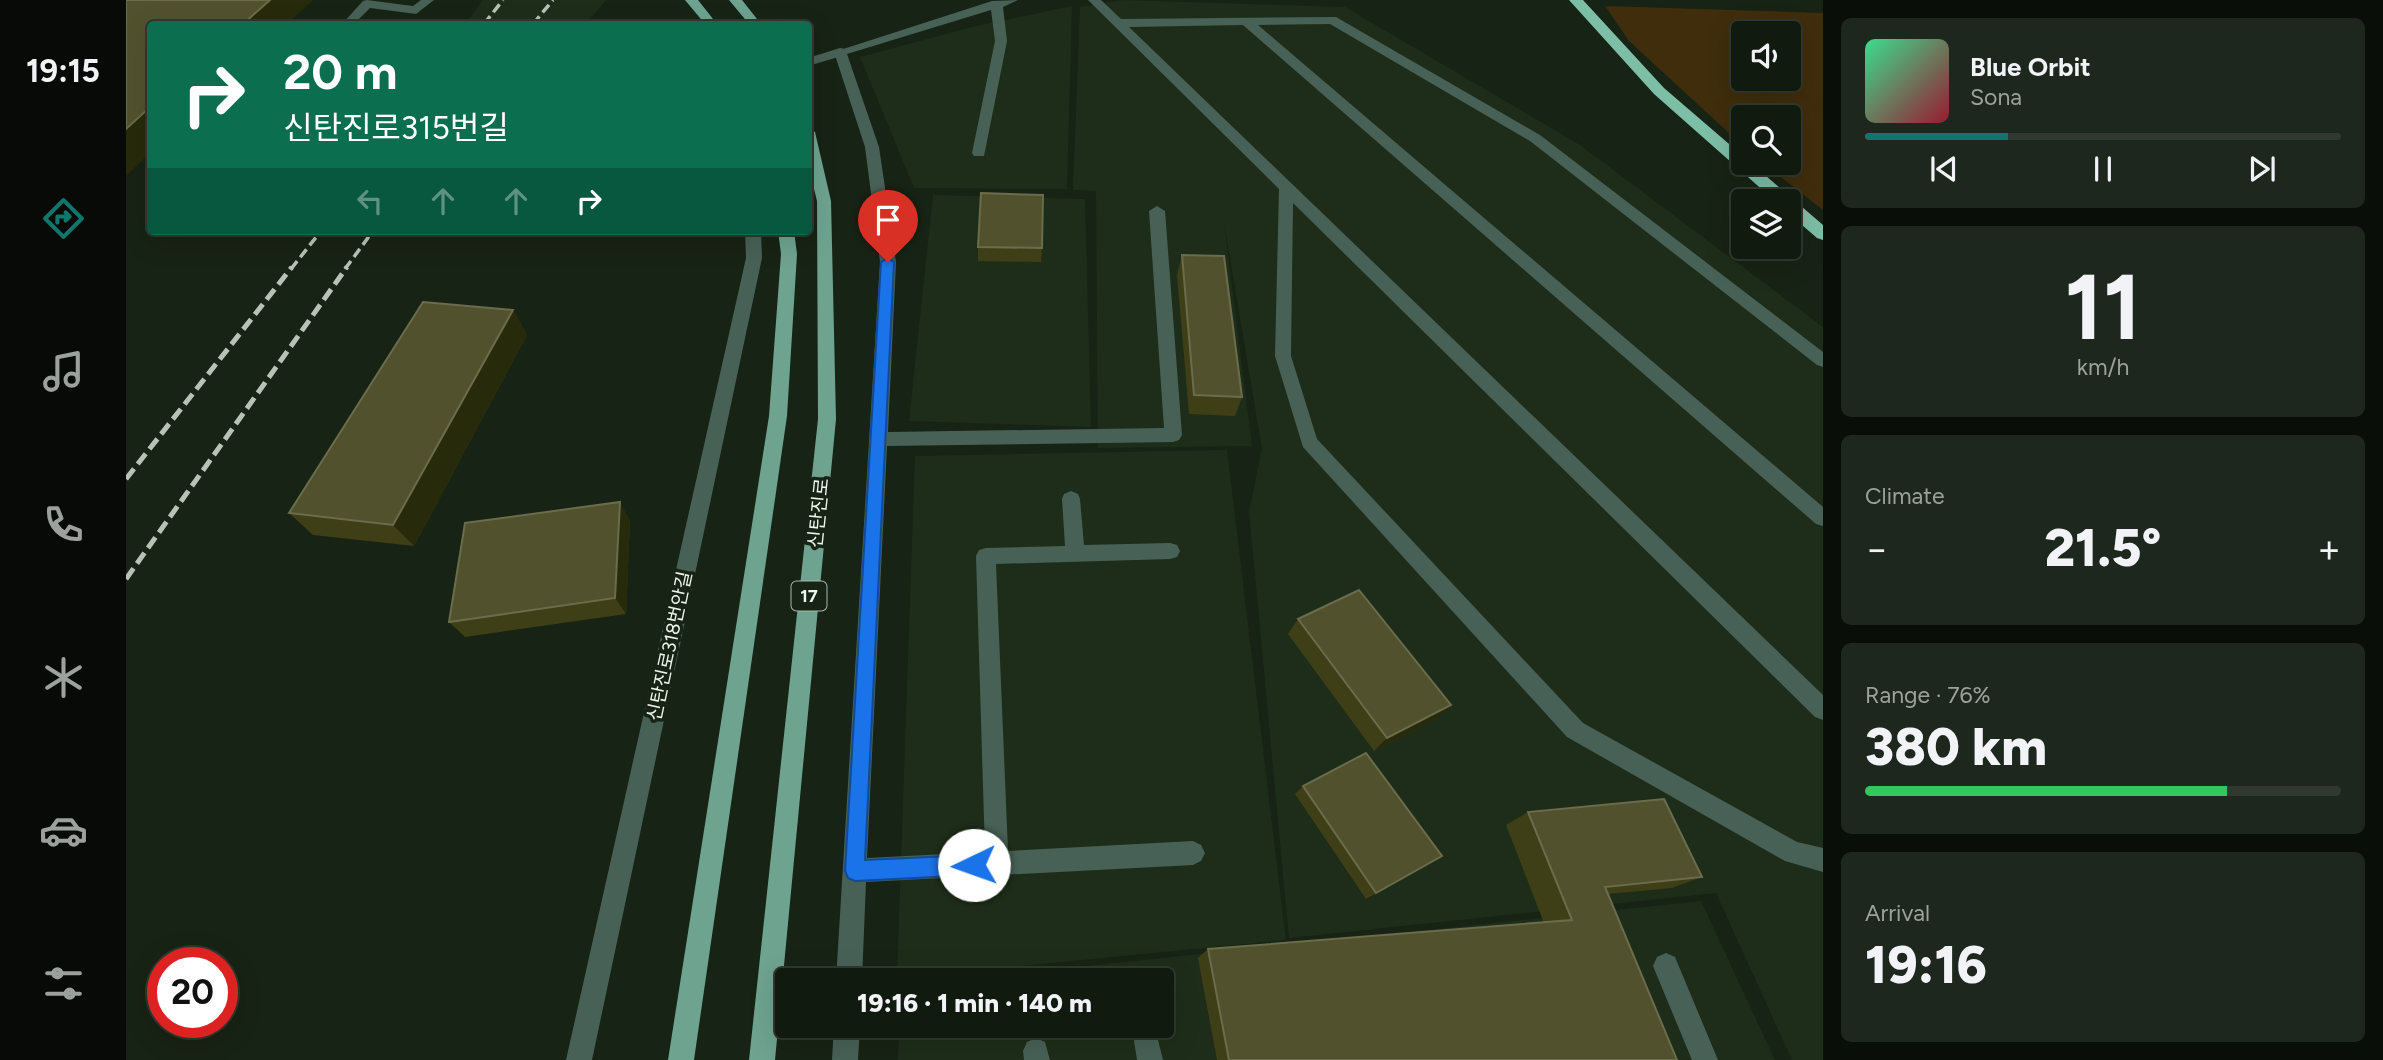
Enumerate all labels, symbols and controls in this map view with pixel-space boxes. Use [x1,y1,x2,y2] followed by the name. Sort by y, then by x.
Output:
[1731,21,1801,259] map controls
[1731,21,1801,91] button: sound
[283,42,398,101] text: 20 m
[168,49,259,140] icon: right
[1970,51,2091,83] text: Blue Orbit
[26,52,100,90] text: 19:15
[1970,83,2022,111] text: Sona
[1731,105,1801,175] button: search
[283,109,509,147] text: 신탄진로315번길
[1925,150,1963,188] icon: previous
[2084,150,2122,188] icon: pause
[2243,150,2281,188] icon: next
[351,182,389,220] icon: left
[424,182,462,220] icon: ahead
[497,182,535,220] icon: ahead
[570,182,608,220] icon: right
[1731,189,1801,259] button: layers
[858,190,918,262] pin
[39,194,88,243] icon: directions
[869,201,907,239] icon: arrive
[2065,253,2141,362] text: 11
[39,347,88,396] icon: music
[2077,353,2129,381] text: km/h
[803,477,834,549] street label: 신탄진로
[1865,482,1944,510] text: Climate
[39,500,88,549] icon: phone
[2045,517,2161,579] text: 21.5°
[1865,526,1889,572] text: −
[2317,526,2341,572] text: +
[642,569,697,723] street label: 신탄진로318번안길
[792,582,826,610] road number: 17
[39,653,88,702] icon: climate
[1865,681,1991,709] text: Range · 76%
[1865,716,2047,778] text: 380 km
[39,806,88,855] icon: car
[937,828,1011,902] position arrow
[1865,899,1930,927] text: Arrival
[1865,934,1987,996] text: 19:16
[147,947,238,1038] speed limit sign: 20
[39,959,88,1008] icon: filters
[857,987,1092,1019] text: 19:16 · 1 min · 140 m

